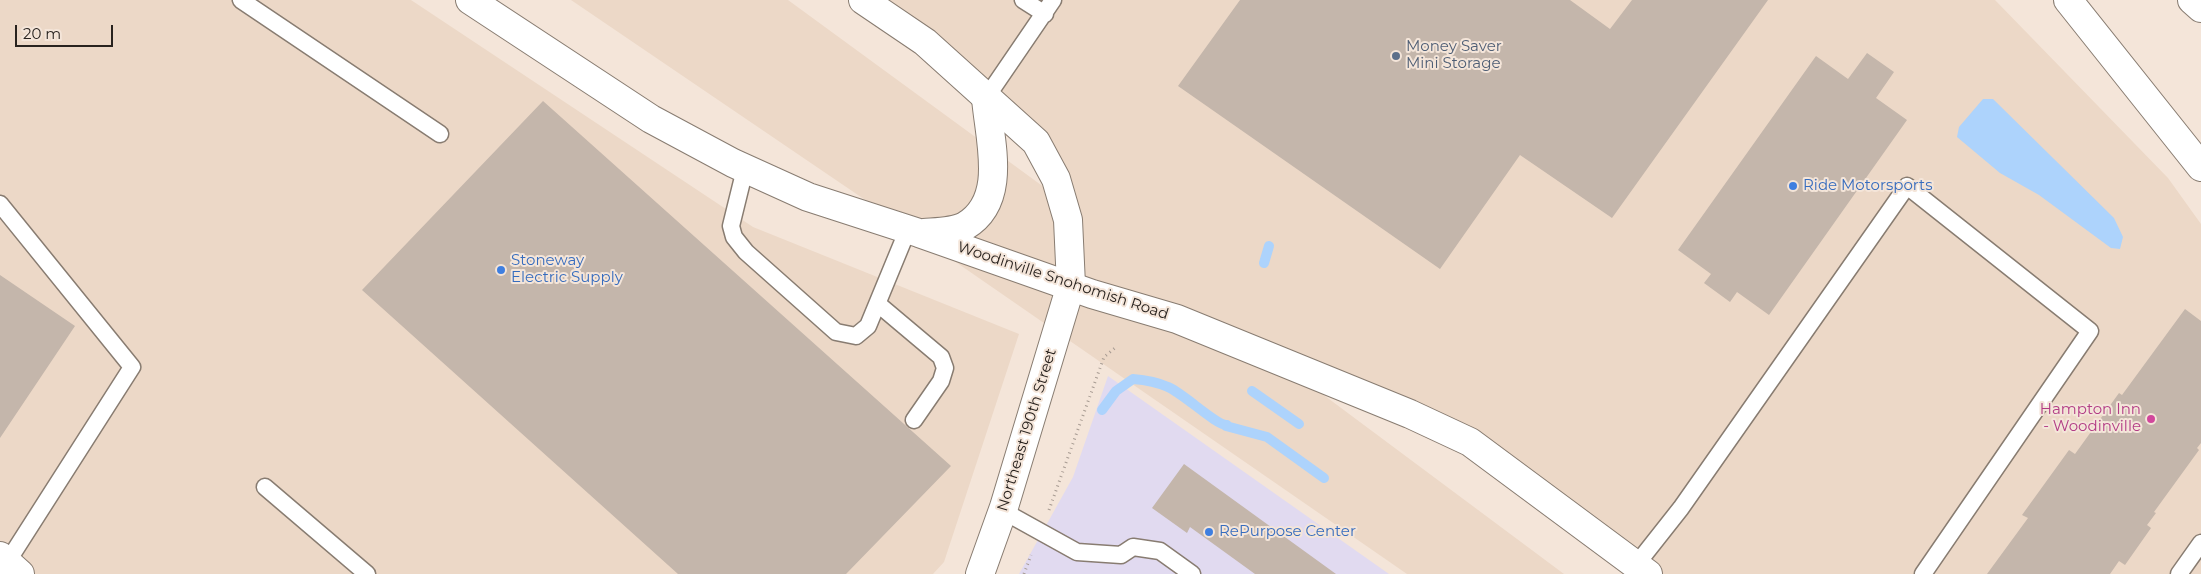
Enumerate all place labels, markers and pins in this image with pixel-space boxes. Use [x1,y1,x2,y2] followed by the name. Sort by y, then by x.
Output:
[1406,38,1502,73] place label: Money Saver Mini Storage
[1390,50,1402,62] marker: Money Saver Mini Storage
[1803,177,1933,195] place label: Ride Motorsports
[1787,180,1799,192] marker: Ride Motorsports
[511,252,623,287] place label: Stoneway Electric Supply
[495,264,507,276] marker: Stoneway Electric Supply
[2040,401,2141,436] place label: Hampton Inn - Woodinville
[2145,413,2157,425] marker: Hampton Inn - Woodinville
[1219,523,1356,541] place label: RePurpose Center
[1203,526,1215,538] marker: RePurpose Center

